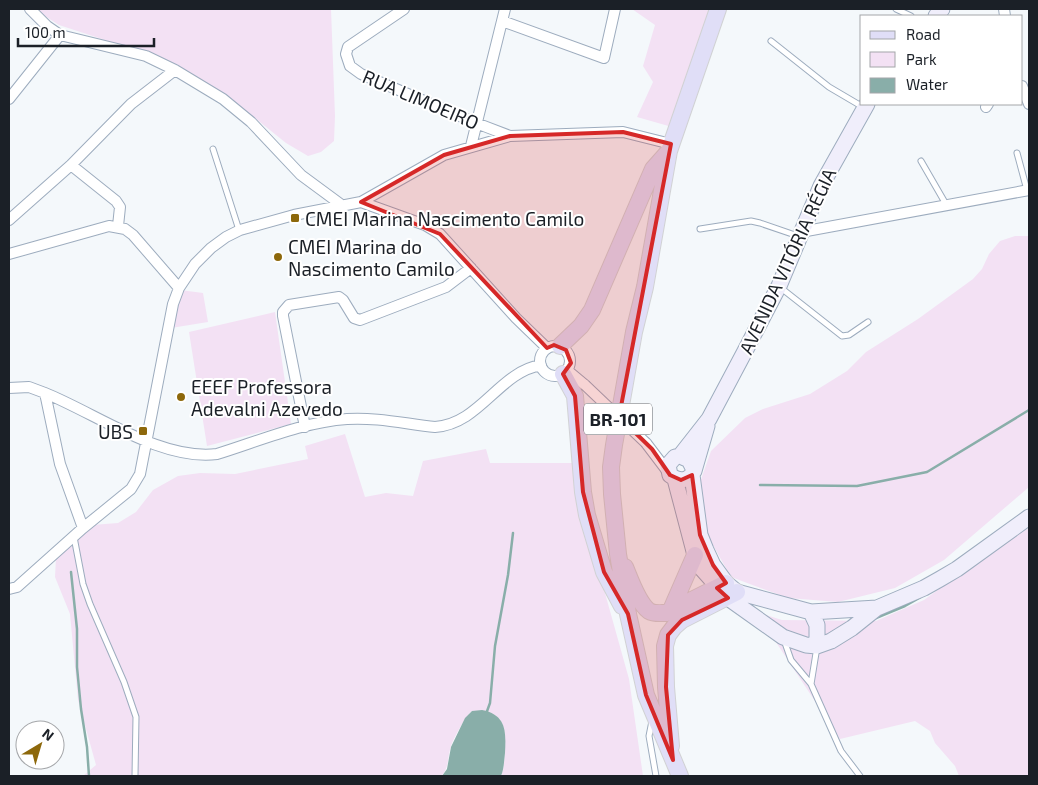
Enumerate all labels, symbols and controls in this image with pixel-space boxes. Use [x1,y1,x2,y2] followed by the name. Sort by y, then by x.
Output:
[18,15,154,47] scale bar
[860,15,1023,105] legend
[25,23,66,41] text: 100 m
[906,25,941,43] text: Road
[906,50,937,68] text: Park
[359,64,483,134] street label: RUA LIMOEIRO
[906,75,948,93] text: Water
[734,164,840,358] street label: AVENIDA VITÓRIA RÉGIA
[305,207,584,230] place label: CMEI Marina Nascimento Camilo
[289,212,301,224] marker: CMEI Marina Nascimento Camilo
[288,235,455,280] place label: CMEI Marina do Nascimento Camilo
[272,251,284,263] marker: CMEI Marina do Nascimento Camilo
[191,375,343,420] place label: EEEF Professora Adevalni Azevedo
[175,391,187,403] marker: EEEF Professora Adevalni Azevedo
[584,404,652,434] road number: BR-101
[98,420,133,443] place label: UBS
[137,425,149,437] marker: UBS
[15,720,65,770] north arrow
[39,725,58,744] text: N

